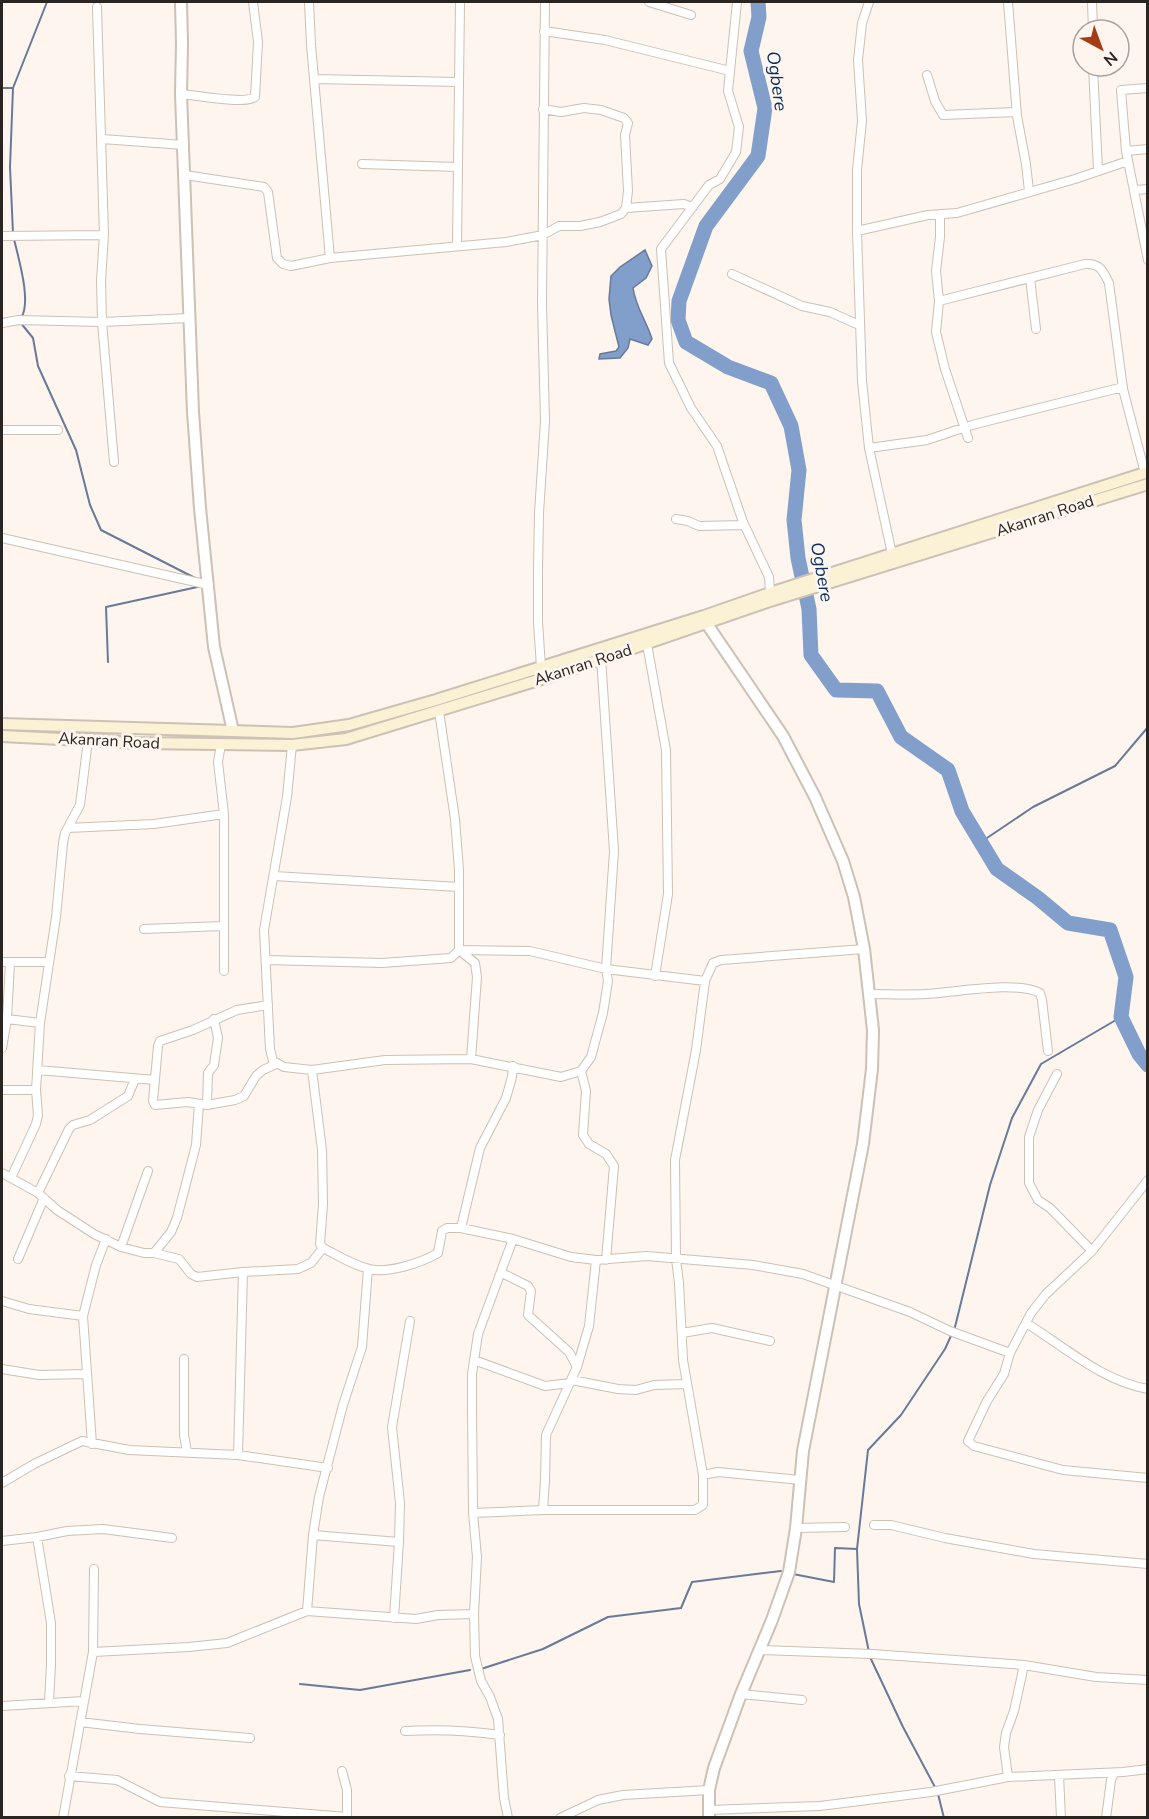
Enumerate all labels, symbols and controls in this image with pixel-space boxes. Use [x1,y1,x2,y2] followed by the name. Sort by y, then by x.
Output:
[1071,18,1131,78] north arrow
[1098,46,1122,71] text: N
[761,49,793,113] water label: Ogbere
[993,490,1097,542] street label: Akanran Road
[805,540,839,604] water label: Ogbere
[531,639,635,691] street label: Akanran Road
[58,727,160,755] street label: Akanran Road

